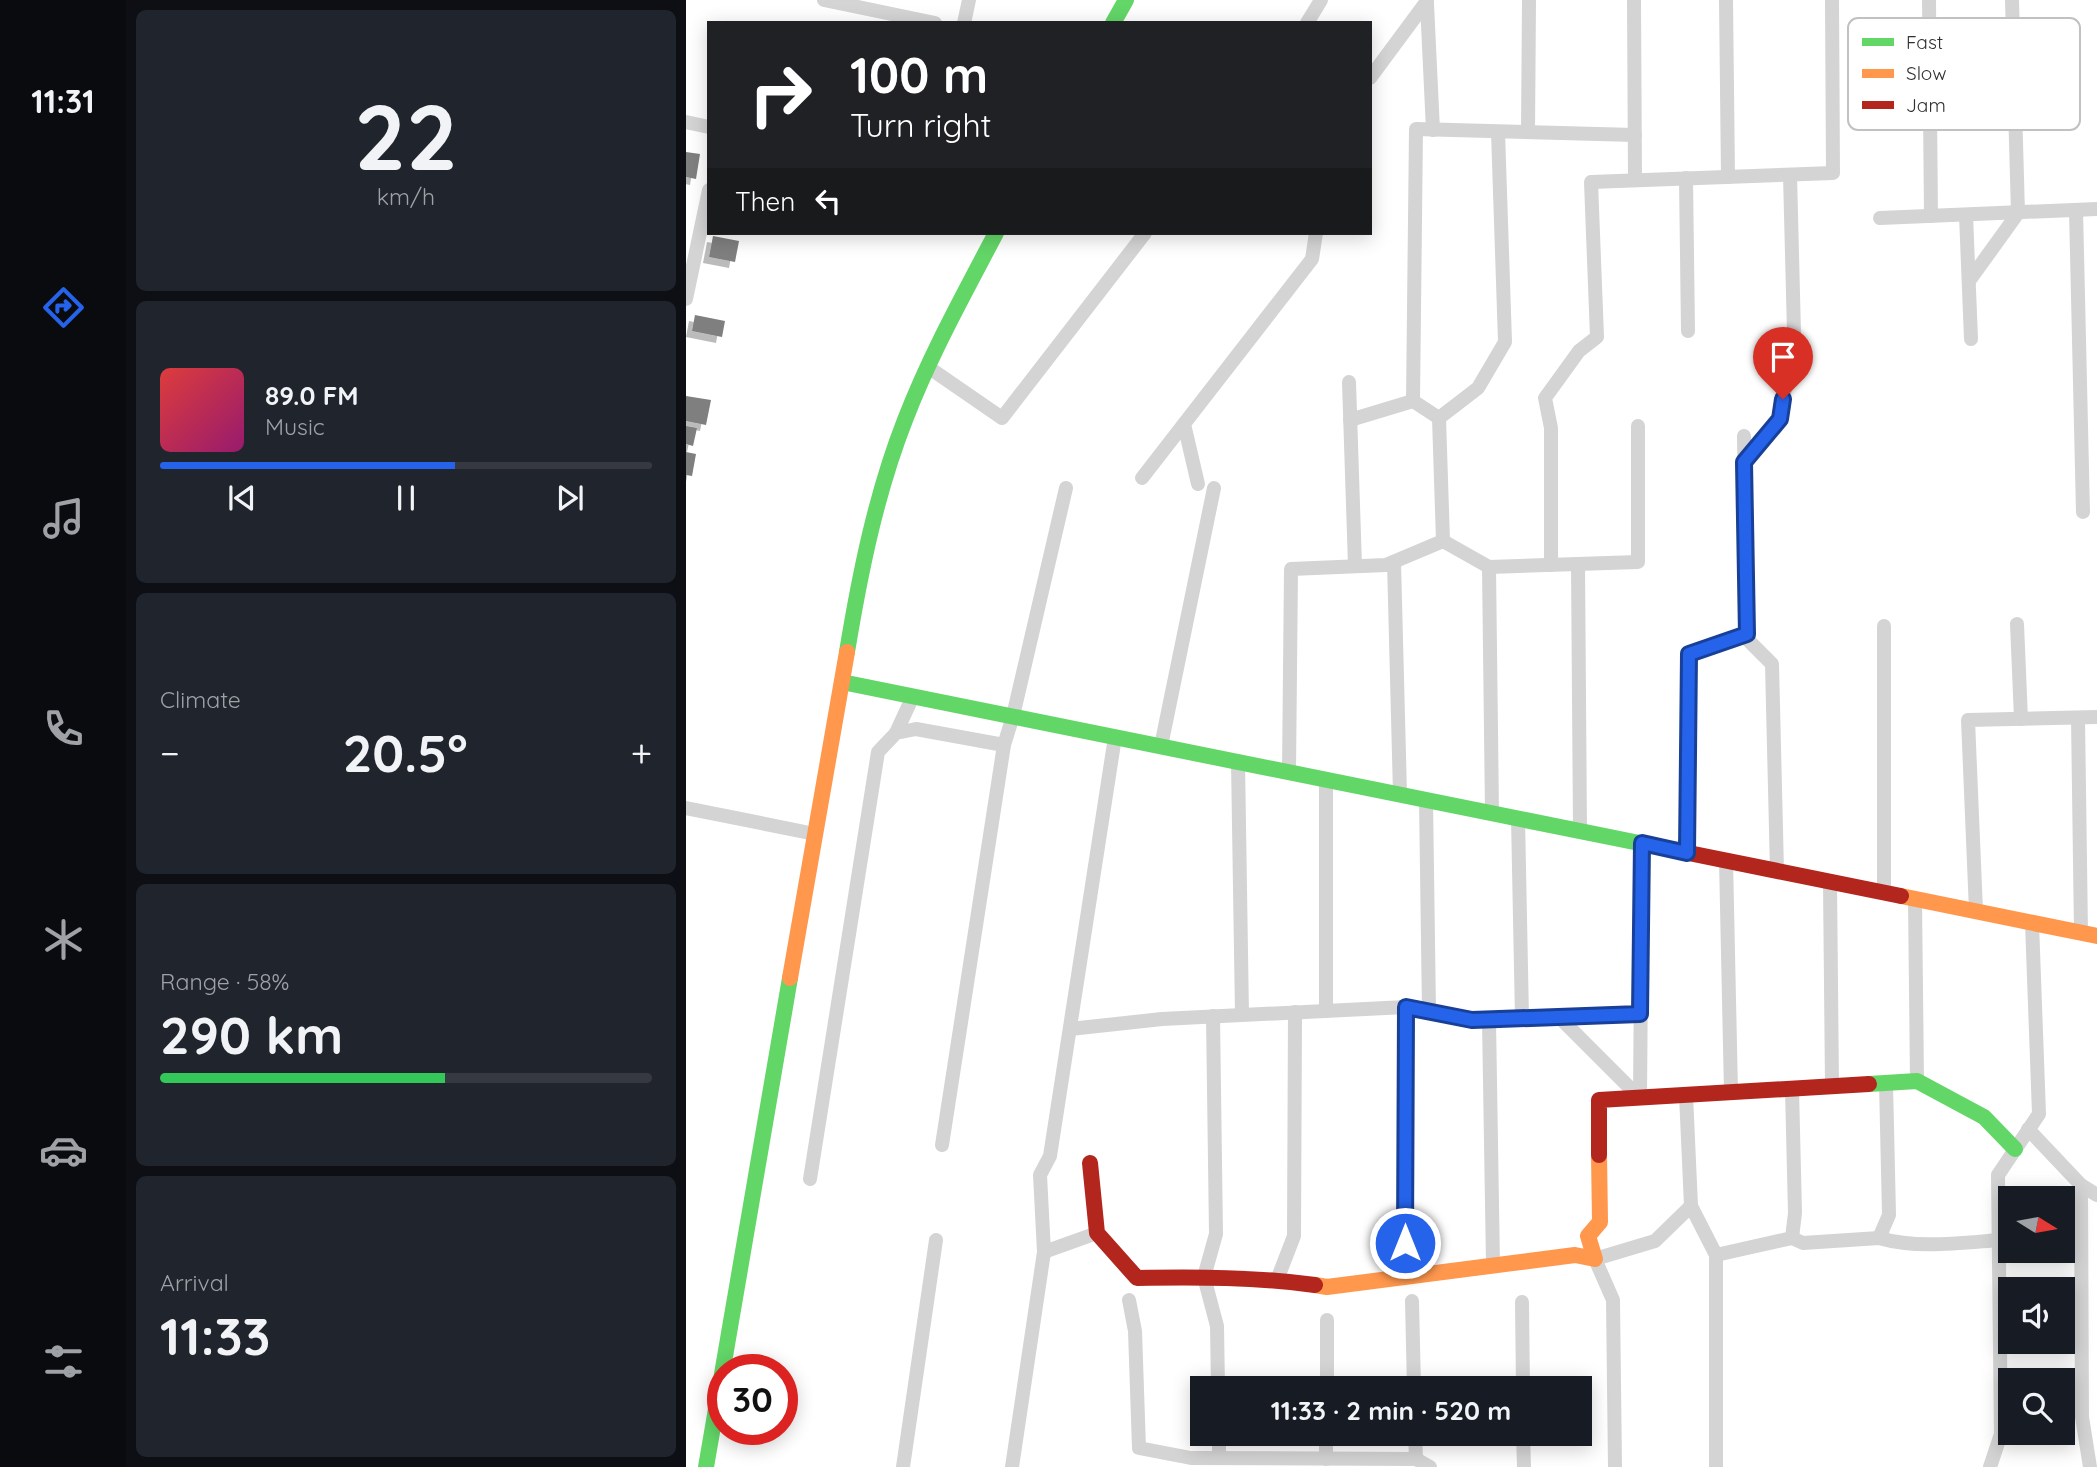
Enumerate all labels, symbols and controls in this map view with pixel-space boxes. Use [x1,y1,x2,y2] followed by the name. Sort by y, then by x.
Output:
[1848,18,2080,130] legend
[1906,30,1943,54] text: Fast
[850,44,988,105] text: 100 m
[735,49,826,140] icon: right
[1906,61,1947,85] text: Slow
[354,79,458,193] text: 22
[31,81,95,121] text: 11:31
[1906,93,1946,117] text: Jam
[850,105,991,145] text: Turn right
[377,182,435,211] text: km/h
[809,182,847,220] icon: left
[735,185,795,218] text: Then
[39,283,88,332] icon: directions
[1753,327,1813,399] pin
[1764,338,1802,376] icon: arrive
[265,379,359,412] text: 89.0 FM
[265,412,325,441] text: Music
[223,479,261,517] icon: previous
[387,479,425,517] icon: pause
[551,479,589,517] icon: next
[39,494,88,543] icon: music
[160,685,241,714] text: Climate
[39,704,88,753] icon: phone
[343,720,468,785] text: 20.5°
[160,729,180,777] text: −
[631,729,652,777] text: +
[39,915,88,964] icon: climate
[160,967,289,996] text: Range · 58%
[160,1002,343,1067] text: 290 km
[39,1126,88,1175] icon: car
[1998,1186,2076,1264] north arrow
[1998,1186,2075,1445] map controls
[1368,1206,1442,1280] position arrow
[160,1268,229,1297] text: Arrival
[1998,1277,2075,1354] button: sound
[160,1303,271,1368] text: 11:33
[39,1337,88,1386] icon: filters
[707,1354,798,1445] speed limit sign: 30
[1998,1368,2075,1445] button: search
[1271,1394,1511,1427] text: 11:33 · 2 min · 520 m

